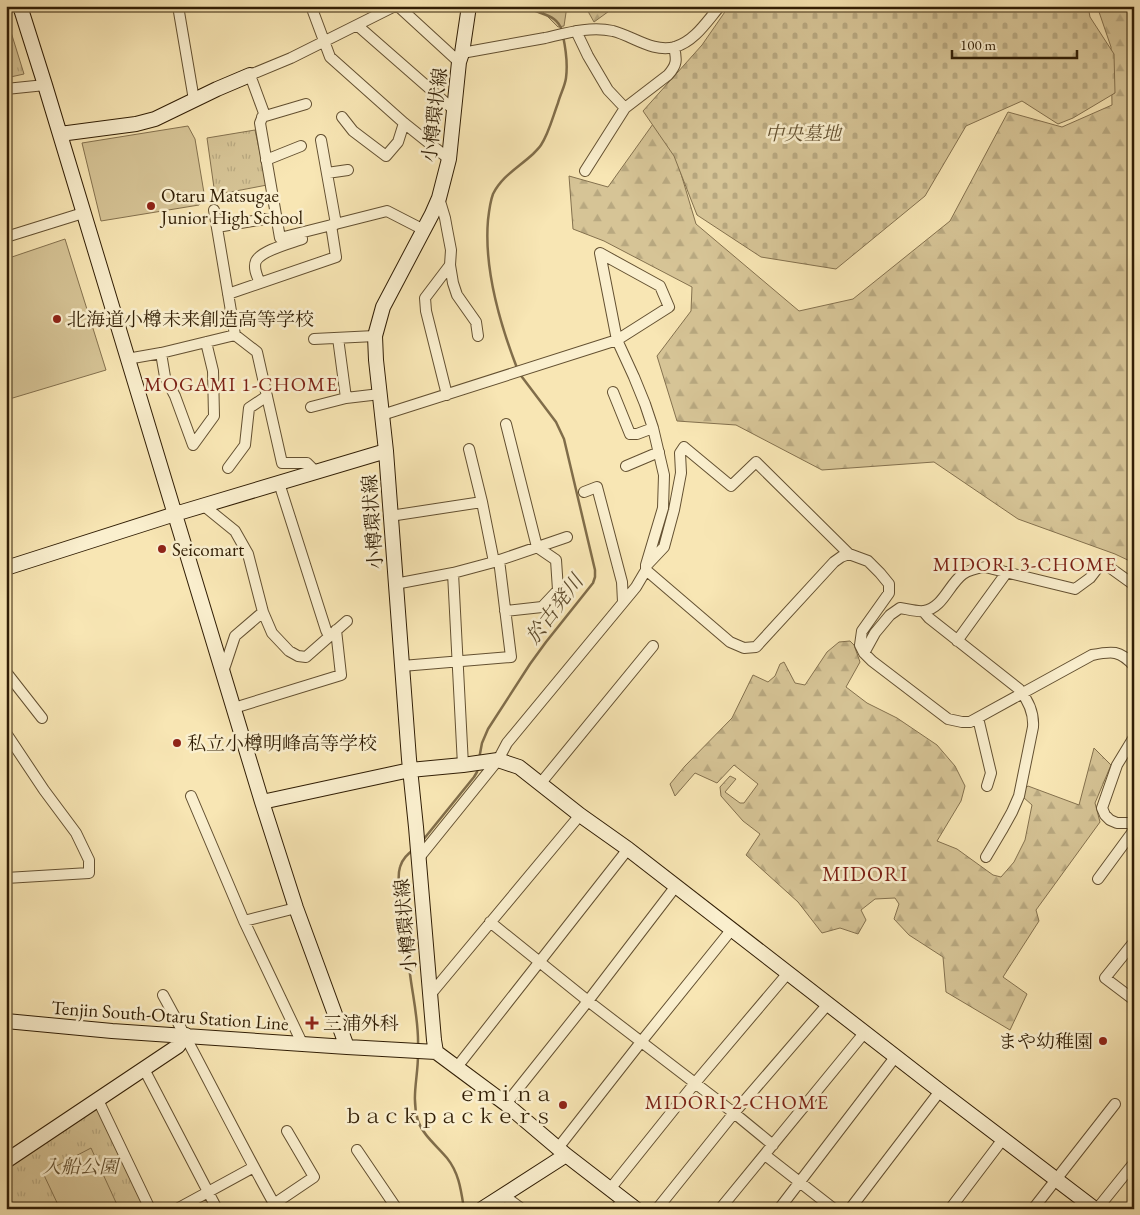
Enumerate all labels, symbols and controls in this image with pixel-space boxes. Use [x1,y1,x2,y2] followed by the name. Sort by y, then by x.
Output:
[952,28,1078,60] scale bar
[960,35,997,54] text: 100 m
[416,66,453,164] street label: 小樽環状線
[765,121,843,146] park label: 中央墓地
[159,183,303,230] place label: Otaru Matsugae Junior High School
[145,200,157,212] marker: Otaru Matsugae Junior High School
[67,307,314,332] place label: 北海道小樽未来創造高等学校
[51,313,63,325] marker: 北海道小樽未来創造高等学校
[144,371,338,397] district label: MOGAMI 1-CHOME
[357,474,388,570] street label: 小樽環状線
[172,537,244,562] place label: Seicomart
[156,543,168,555] marker: Seicomart
[933,551,1117,577] district label: MIDORI 3-CHOME
[520,568,590,649] water label: 於古発川
[187,731,377,756] place label: 私立小樽明峰高等学校
[171,737,183,749] marker: 私立小樽明峰高等学校
[822,860,908,887] district label: MIDORI
[389,878,422,974] street label: 小樽環状線
[50,995,289,1036] street label: Tenjin South-Otaru Station Line
[323,1011,399,1036] place label: 三浦外科
[305,1016,319,1030] marker: 三浦外科
[998,1029,1093,1054] place label: まや幼稚園
[1097,1035,1109,1047] marker: まや幼稚園
[344,1082,553,1129] place label: ｅｍｉｎａ ｂａｃｋｐａｃｋｅｒｓ
[645,1089,829,1115] district label: MIDORI 2-CHOME
[557,1099,569,1111] marker: ｅｍｉｎａ ｂａｃｋｐａｃｋｅｒｓ
[42,1154,121,1179] park label: 入船公園

